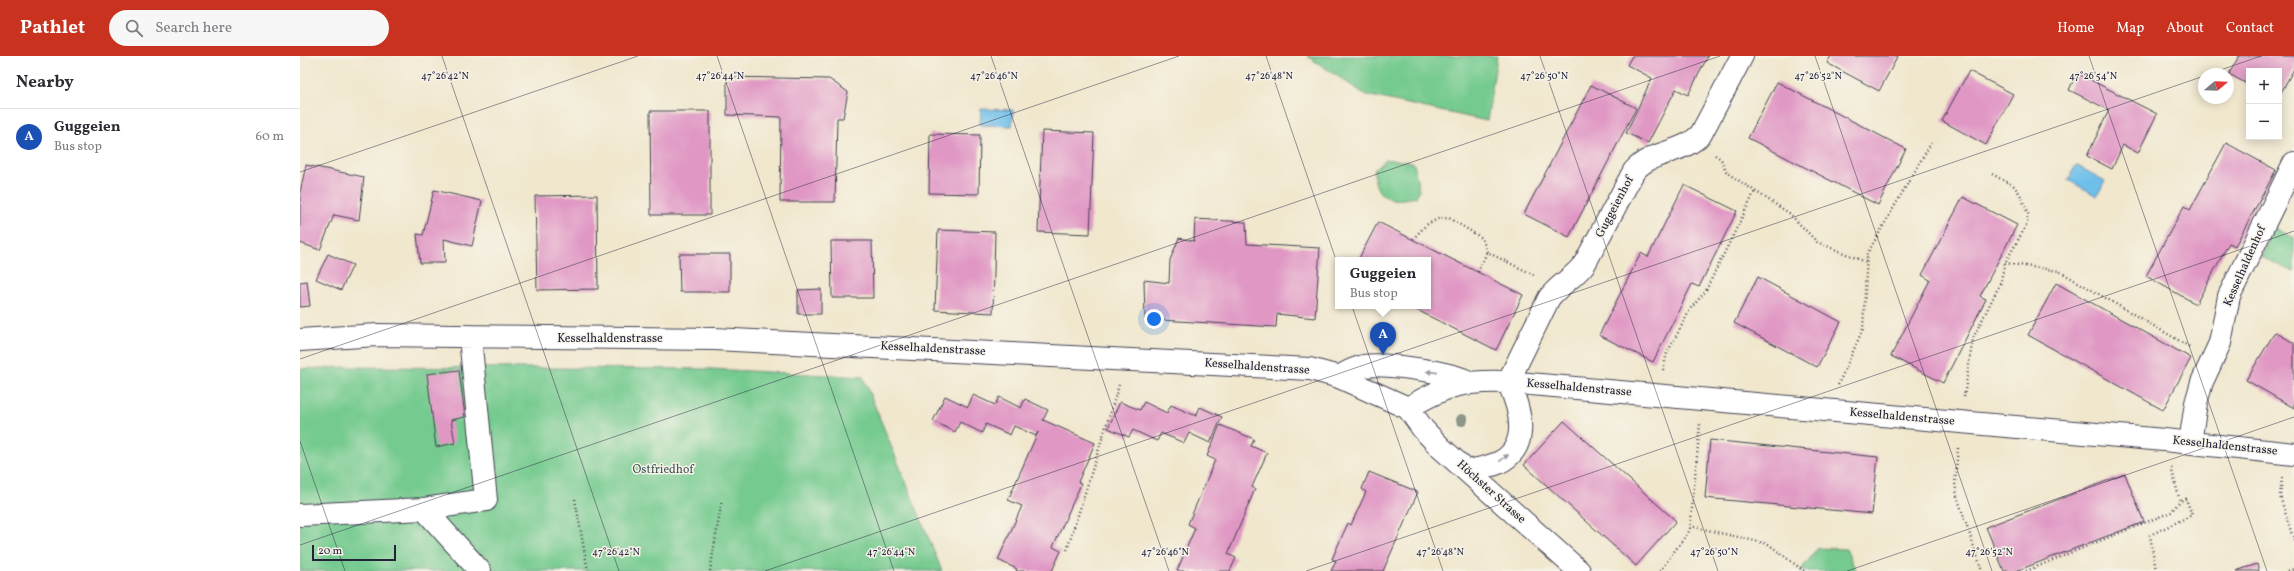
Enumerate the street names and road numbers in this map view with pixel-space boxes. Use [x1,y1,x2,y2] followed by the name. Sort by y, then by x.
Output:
[1592,172,1639,241] street label: Guggeienhof
[2220,221,2271,309] street label: Kesselhaldenhof
[557,331,663,347] street label: Kesselhaldenstrasse
[880,338,986,360] street label: Kesselhaldenstrasse
[1204,355,1311,379] street label: Kesselhaldenstrasse
[1526,375,1633,401] street label: Kesselhaldenstrasse
[1849,404,1956,430] street label: Kesselhaldenstrasse
[2172,433,2279,460] street label: Kesselhaldenstrasse
[1453,457,1529,528] street label: Höchster Strasse

